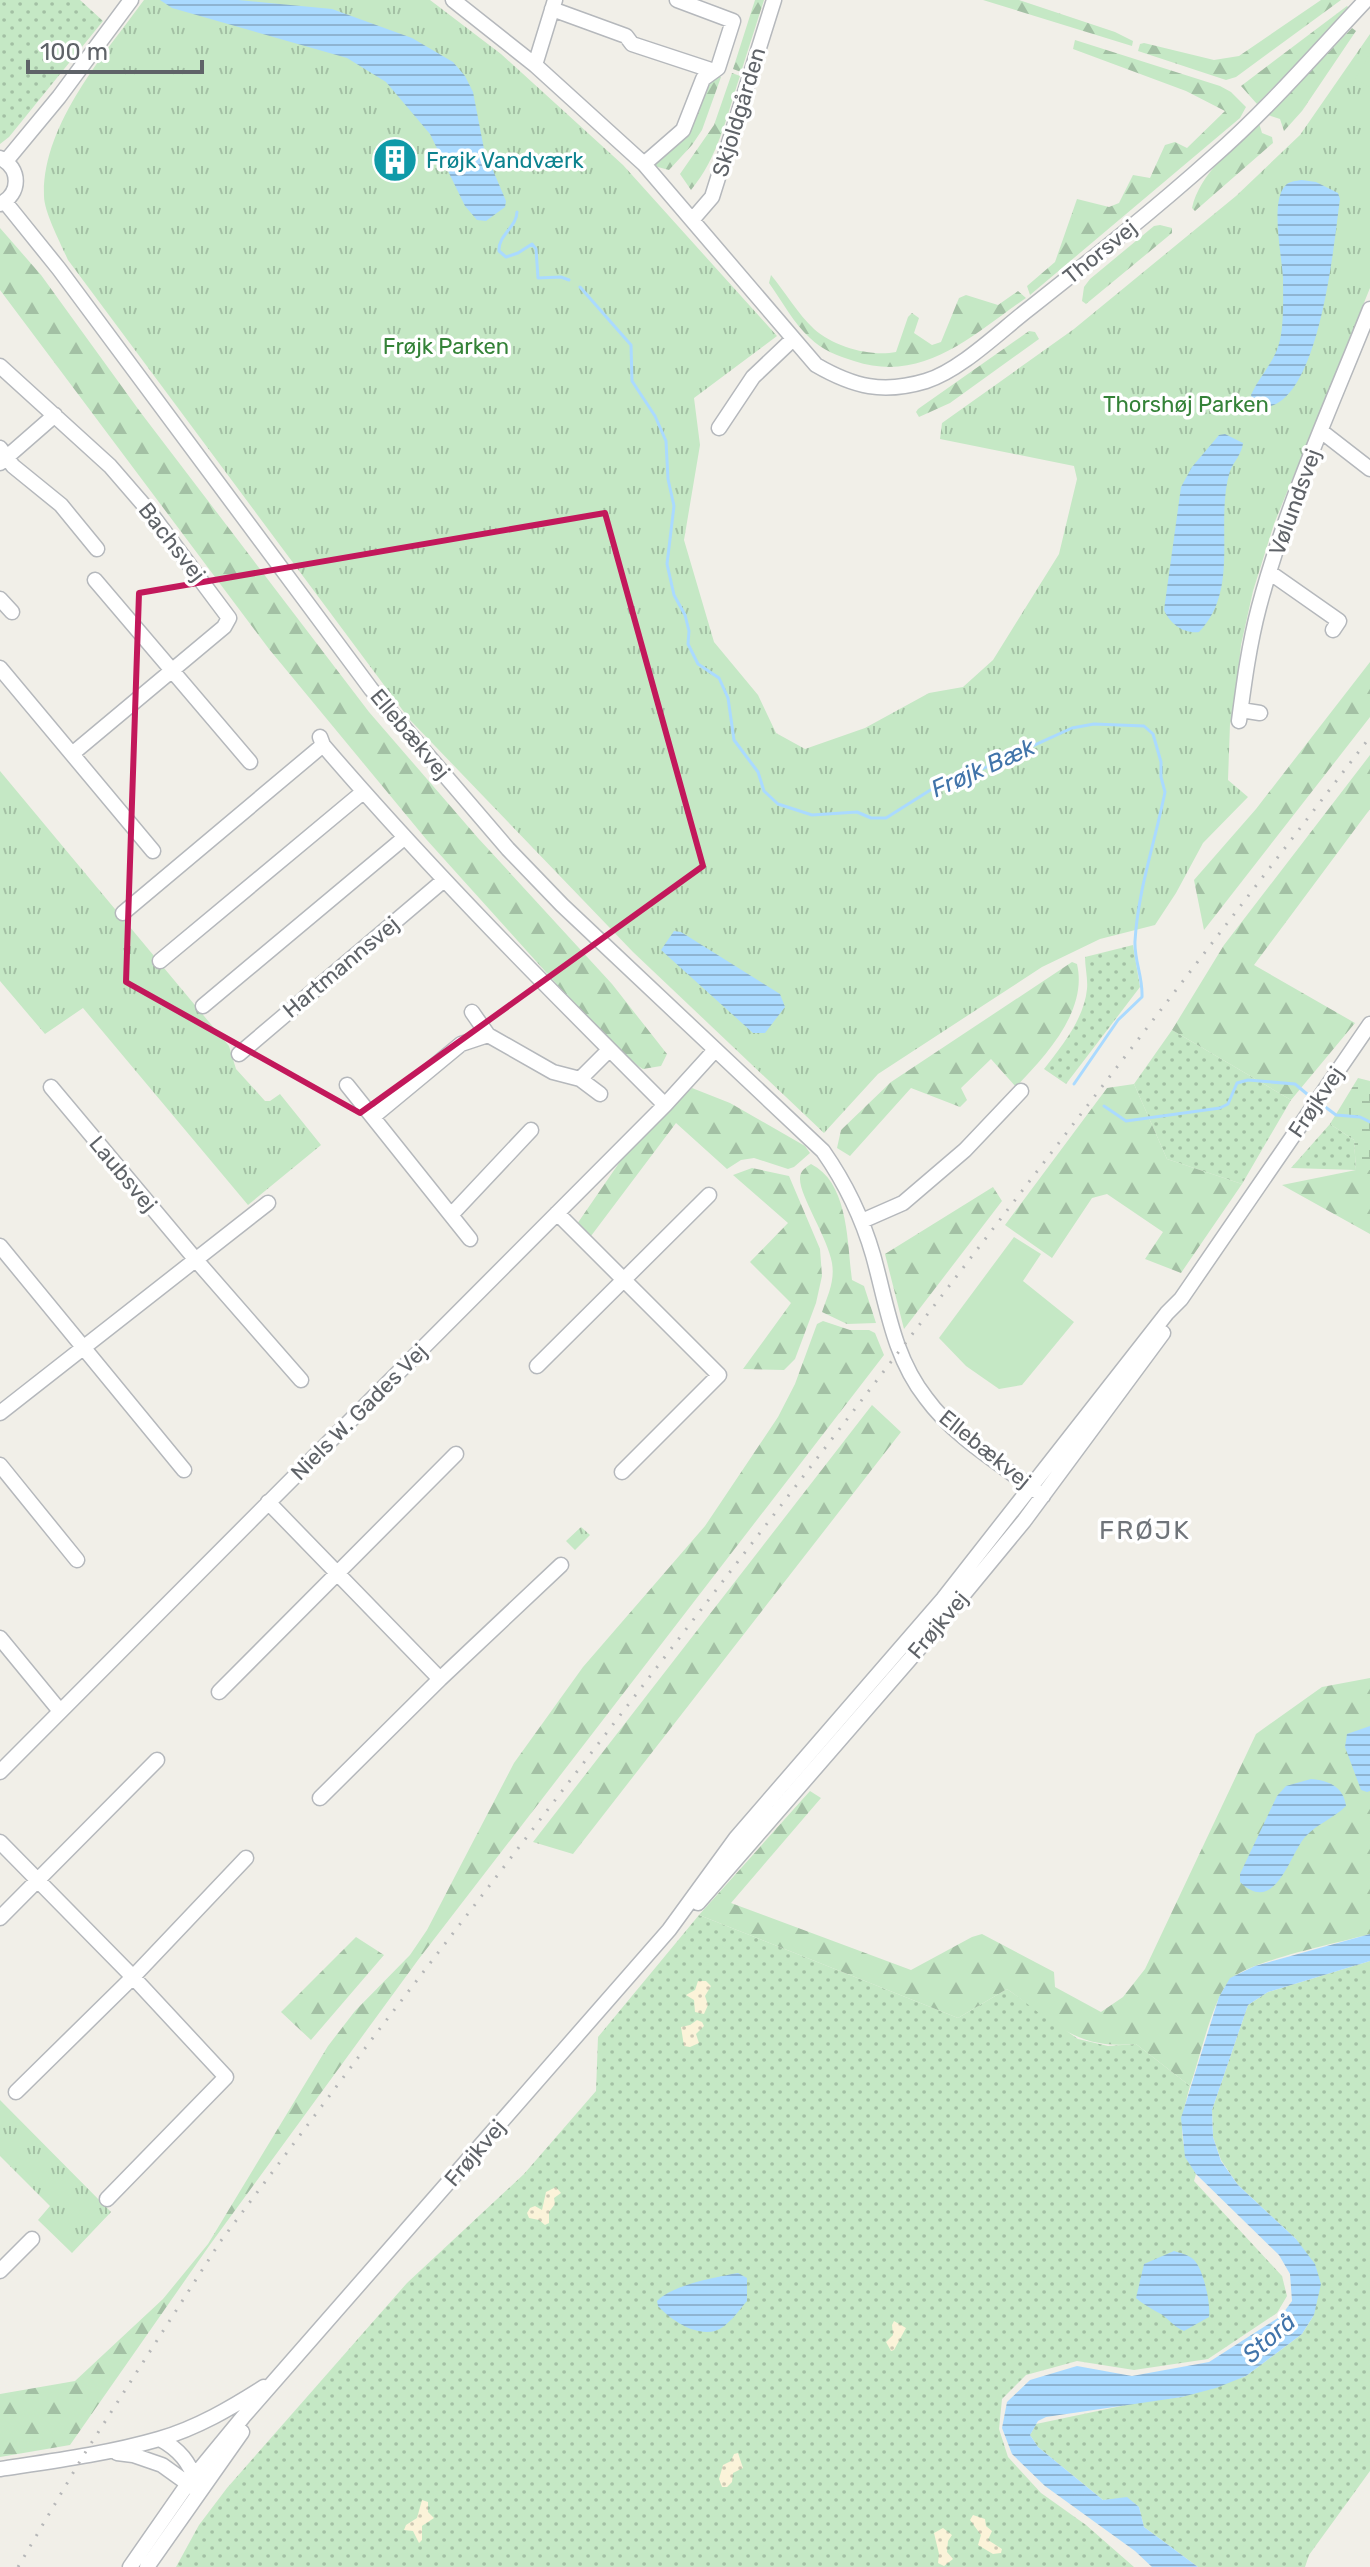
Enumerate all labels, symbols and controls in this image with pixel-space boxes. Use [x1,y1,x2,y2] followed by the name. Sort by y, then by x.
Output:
[28,24,202,74] scale bar
[40,38,108,66] text: 100 m
[707,44,771,180] street label: Skjoldgården
[371,136,419,184] building icon: Frøjk Vandværk
[426,147,584,174] place label: Frøjk Vandværk
[1058,214,1142,290] street label: Thorsvej
[383,333,509,360] park label: Frøjk Parken
[1103,391,1269,418] park label: Thorshøj Parken
[1263,445,1327,559] street label: Vølundsvej
[133,497,211,587] street label: Bachsvej
[364,683,456,785] street label: Ellebækvej
[927,732,1040,803] water label: Frøjk Bæk
[277,910,405,1024] street label: Hartmannsvej
[1282,1061,1350,1143] street label: Frøjkvej
[83,1130,163,1218] street label: Laubsvej
[285,1338,433,1486] street label: Niels W. Gades Vej
[934,1404,1036,1494] street label: Ellebækvej
[1099,1515,1191,1546] district label: FRØJK
[902,1586,974,1664] street label: Frøjkvej
[439,2114,511,2192] street label: Frøjkvej
[1237,2307,1301,2369] water label: Storå

